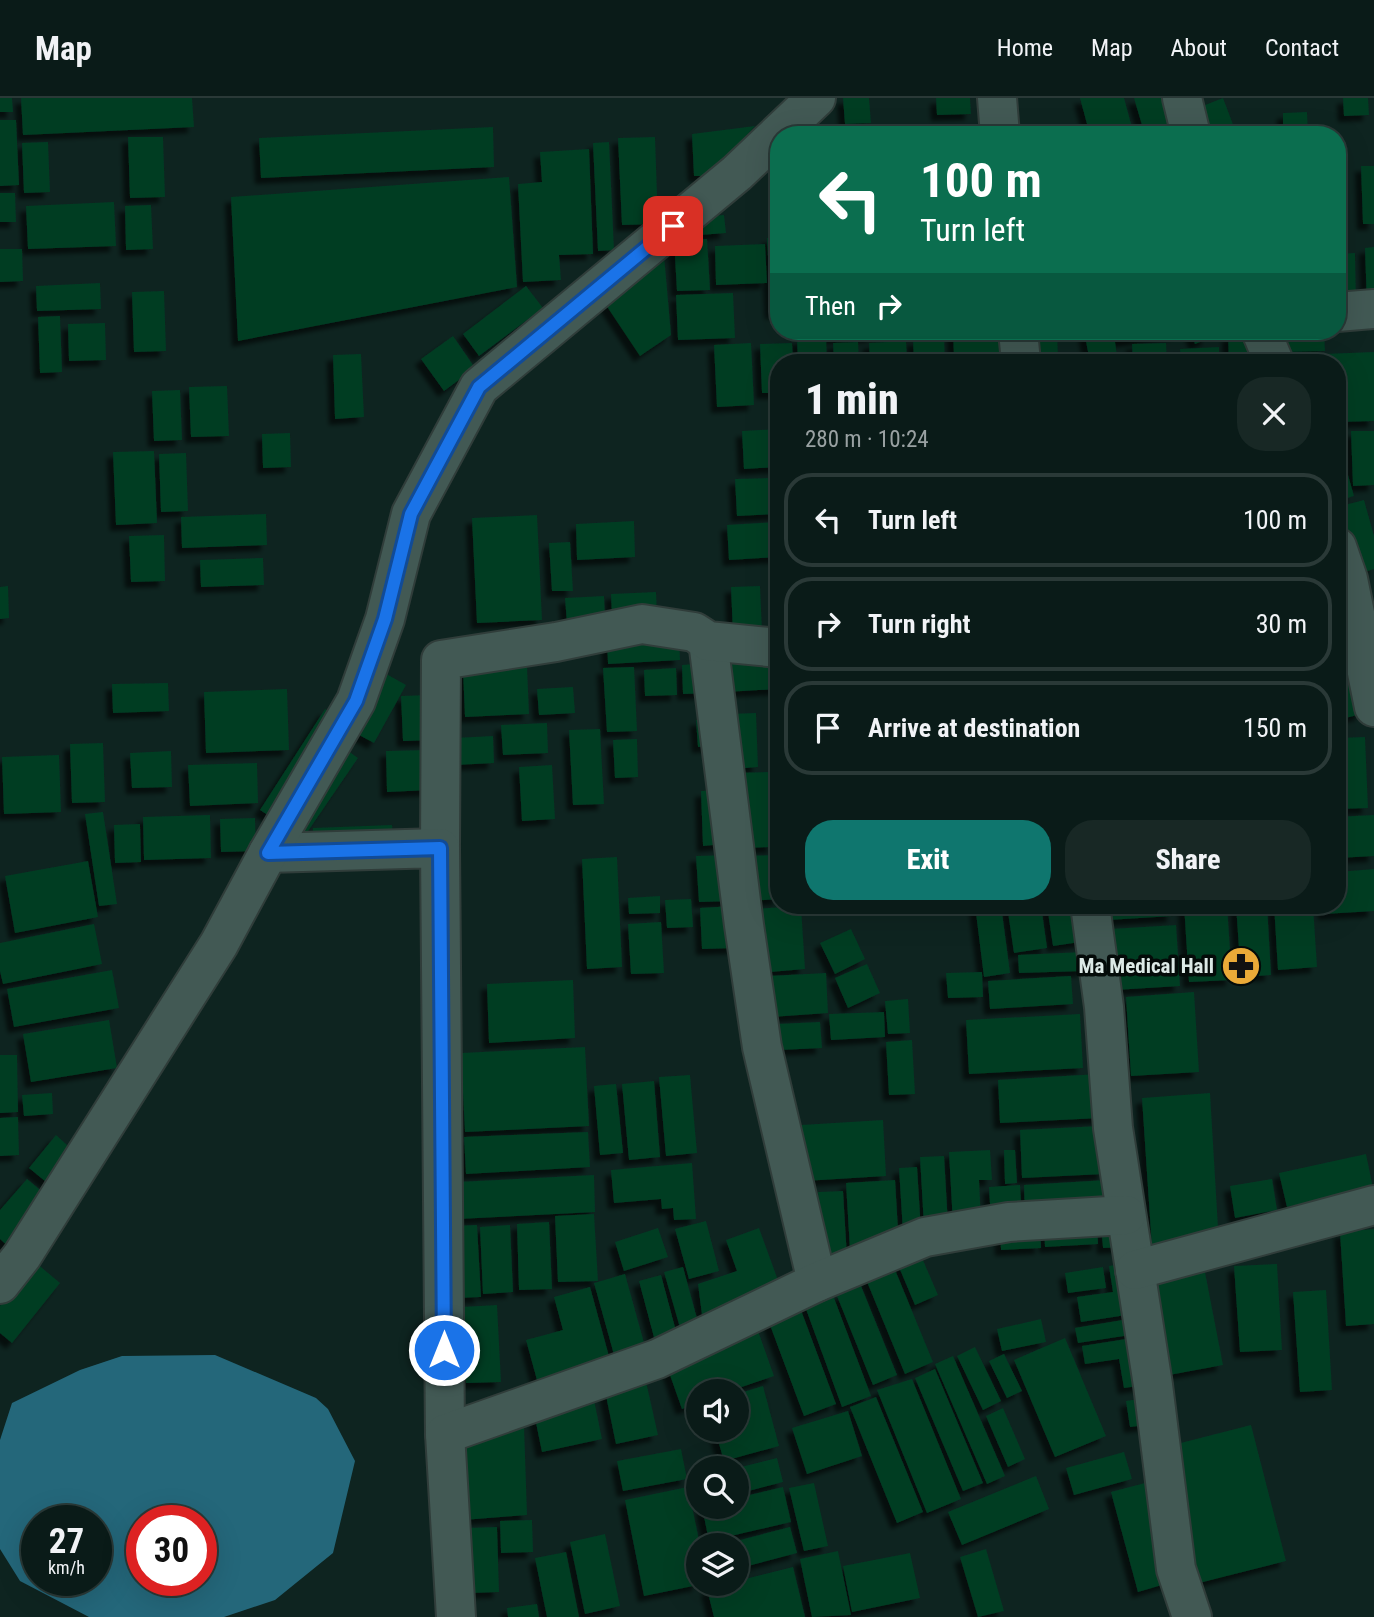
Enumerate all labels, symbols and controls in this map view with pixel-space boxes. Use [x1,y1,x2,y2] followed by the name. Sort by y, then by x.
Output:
[35,29,92,68] text: Map
[997,34,1053,62] text: Home
[1091,34,1133,62] text: Map
[1171,34,1227,62] text: About
[1265,34,1339,62] text: Contact
[920,152,1042,209] text: 100 m
[805,154,896,245] icon: left
[643,196,703,256] pin
[654,207,692,245] icon: arrive
[920,211,1025,249] text: Turn left
[870,287,908,325] icon: right
[805,291,856,321] text: Then
[805,375,899,424] text: 1 min
[1237,377,1311,451] button: close
[805,426,929,453] text: 280 m · 10:24
[809,501,847,539] icon: left
[868,505,957,535] text: Turn left
[1243,505,1307,535] text: 100 m
[809,605,847,643] icon: right
[868,609,970,639] text: Turn right
[1256,609,1307,639] text: 30 m
[809,709,847,747] icon: arrive
[868,713,1080,743] text: Arrive at destination
[1243,713,1307,743] text: 150 m
[805,820,1051,900] button: Exit
[1065,820,1311,900] button: Share
[1220,945,1262,987] pharmacy icon: Ma Medical Hall
[1079,954,1214,978] place label: Ma Medical Hall
[407,1313,481,1387] position arrow
[686,1379,749,1596] map controls
[686,1379,749,1442] button: sound
[686,1456,749,1519] button: search
[126,1505,217,1596] speed limit sign: 30
[49,1521,84,1562] text: 27
[686,1533,749,1596] button: layers
[48,1557,85,1578] text: km/h

